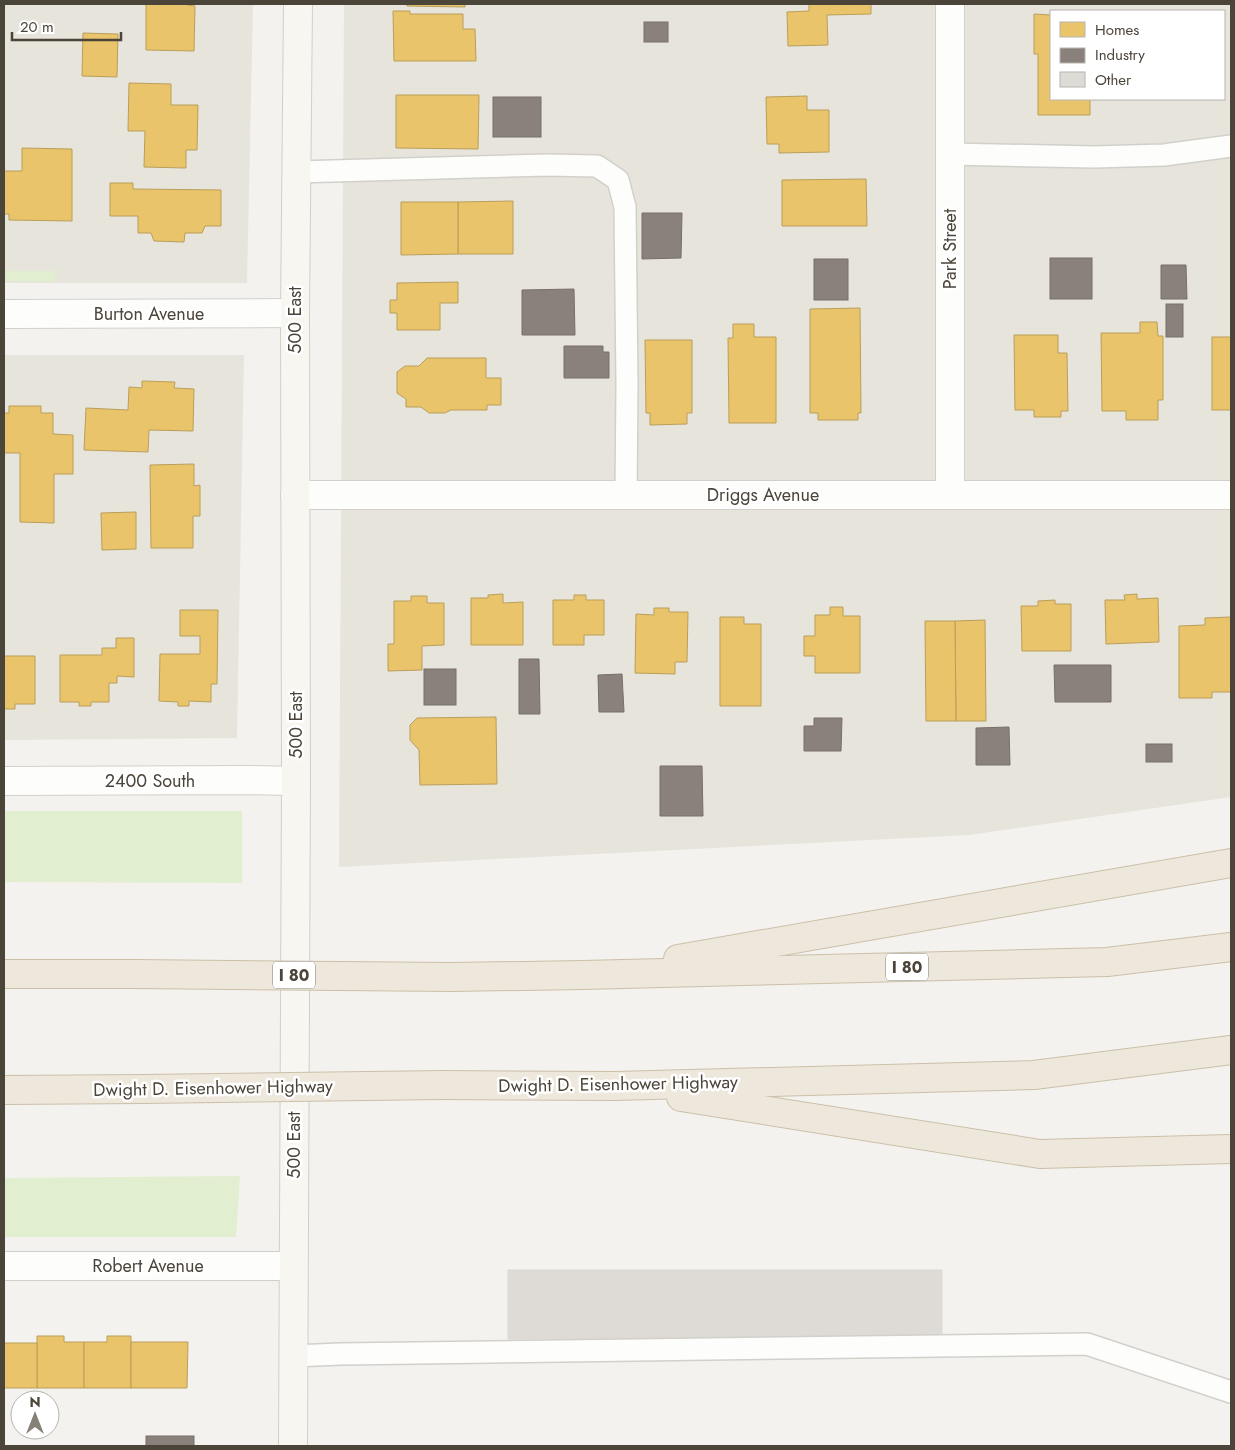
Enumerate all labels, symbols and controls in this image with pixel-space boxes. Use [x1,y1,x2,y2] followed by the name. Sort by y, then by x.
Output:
[12,10,121,42] scale bar
[1050,10,1225,100] legend
[20,16,54,38] text: 20 m
[1095,19,1139,41] text: Homes
[1095,44,1145,66] text: Industry
[1095,69,1132,91] text: Other
[937,208,963,289] street label: Park Street
[282,286,308,354] street label: 500 East
[94,301,204,327] street label: Burton Avenue
[707,482,819,508] street label: Driggs Avenue
[283,691,309,759] street label: 500 East
[105,768,195,794] street label: 2400 South
[886,954,928,980] road number: I 80
[273,962,315,988] road number: I 80
[498,1069,738,1099] street label: Dwight D. Eisenhower Highway
[93,1073,333,1103] street label: Dwight D. Eisenhower Highway
[281,1111,307,1179] street label: 500 East
[92,1253,204,1279] street label: Robert Avenue
[10,1390,60,1440] north arrow
[29,1392,41,1412] text: N

